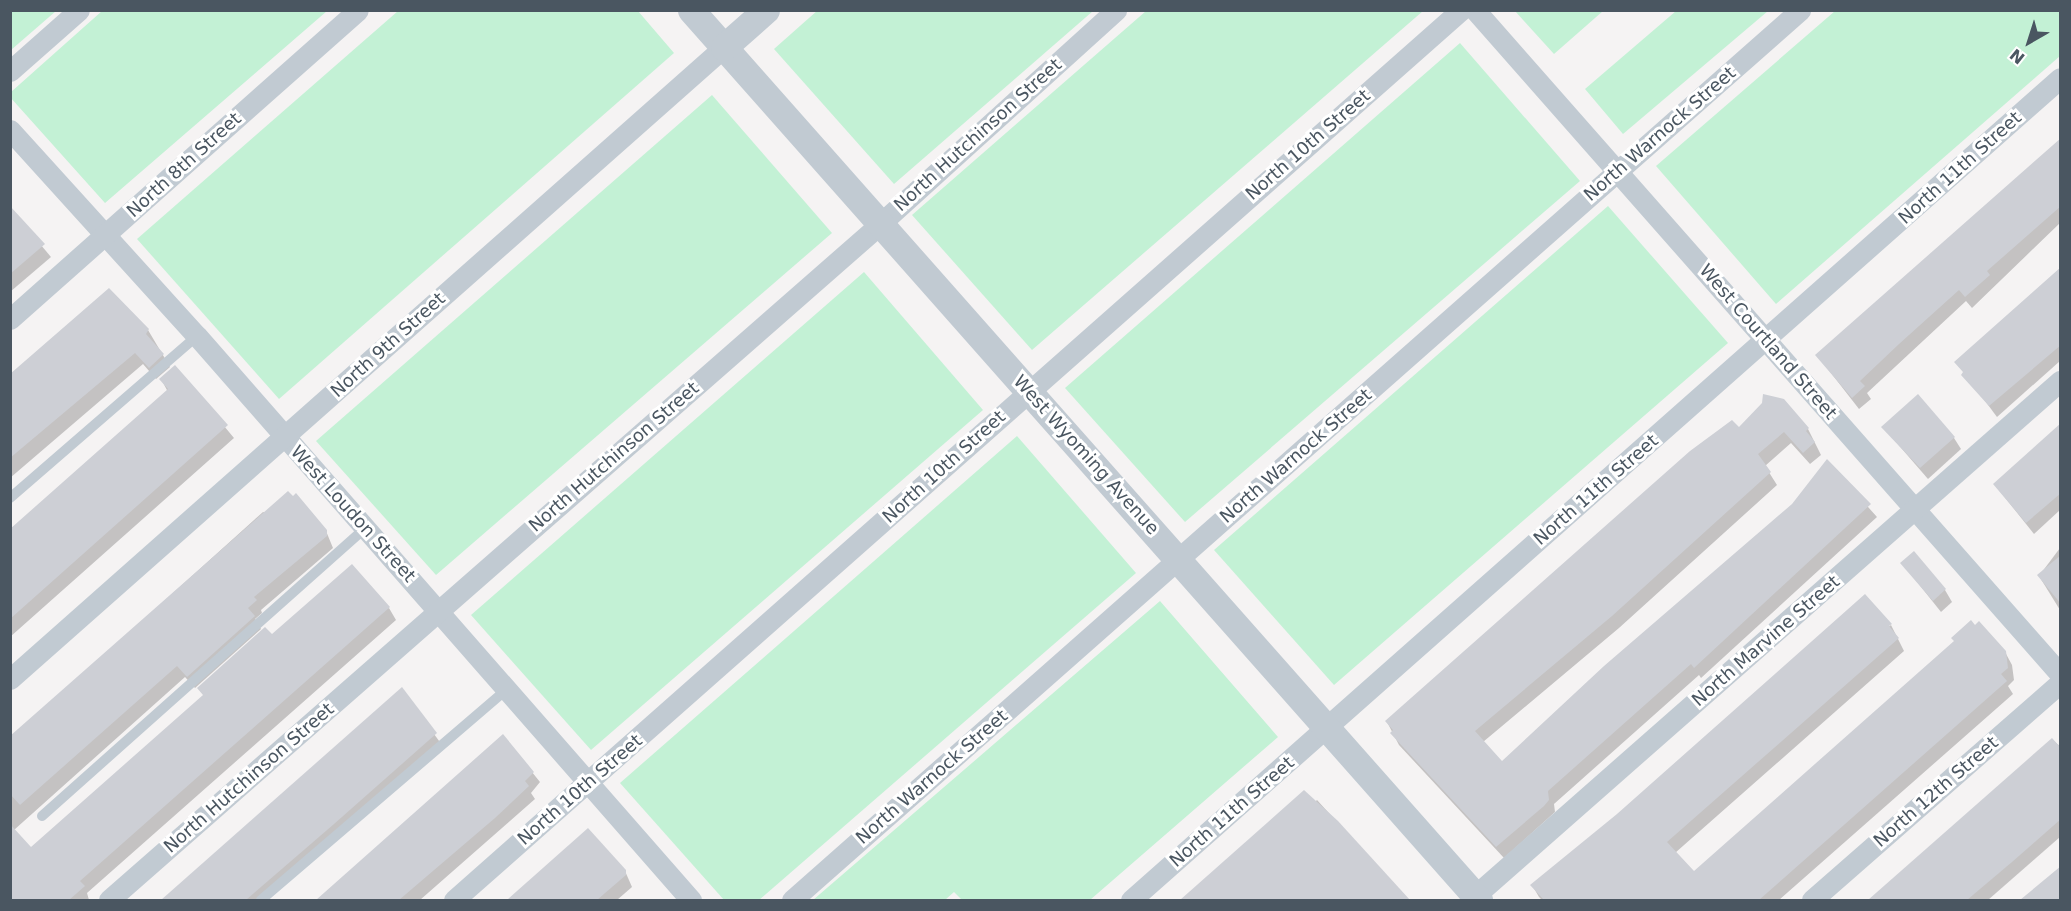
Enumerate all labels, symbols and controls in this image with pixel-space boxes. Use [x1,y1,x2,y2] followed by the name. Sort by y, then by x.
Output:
[1999,12,2059,72] north arrow
[2006,45,2029,68] text: N
[890,54,1066,216] street label: North Hutchinson Street
[1580,62,1740,206] street label: North Warnock Street
[1241,85,1375,205] street label: North 10th Street
[1894,107,2026,229] street label: North 11th Street
[122,108,246,222] street label: North 8th Street
[1695,260,1841,424] street label: West Courtland Street
[326,288,450,402] street label: North 9th Street
[1009,371,1163,539] street label: West Wyoming Avenue
[525,377,703,537] street label: North Hutchinson Street
[1216,384,1376,528] street label: North Warnock Street
[878,406,1010,528] street label: North 10th Street
[1529,430,1663,550] street label: North 11th Street
[286,441,420,587] street label: West Loudon Street
[1688,571,1844,711] street label: North Marvine Street
[160,698,338,858] street label: North Hutchinson Street
[852,705,1012,849] street label: North Warnock Street
[513,730,647,850] street label: North 10th Street
[1869,732,2003,852] street label: North 12th Street
[1165,752,1299,872] street label: North 11th Street

